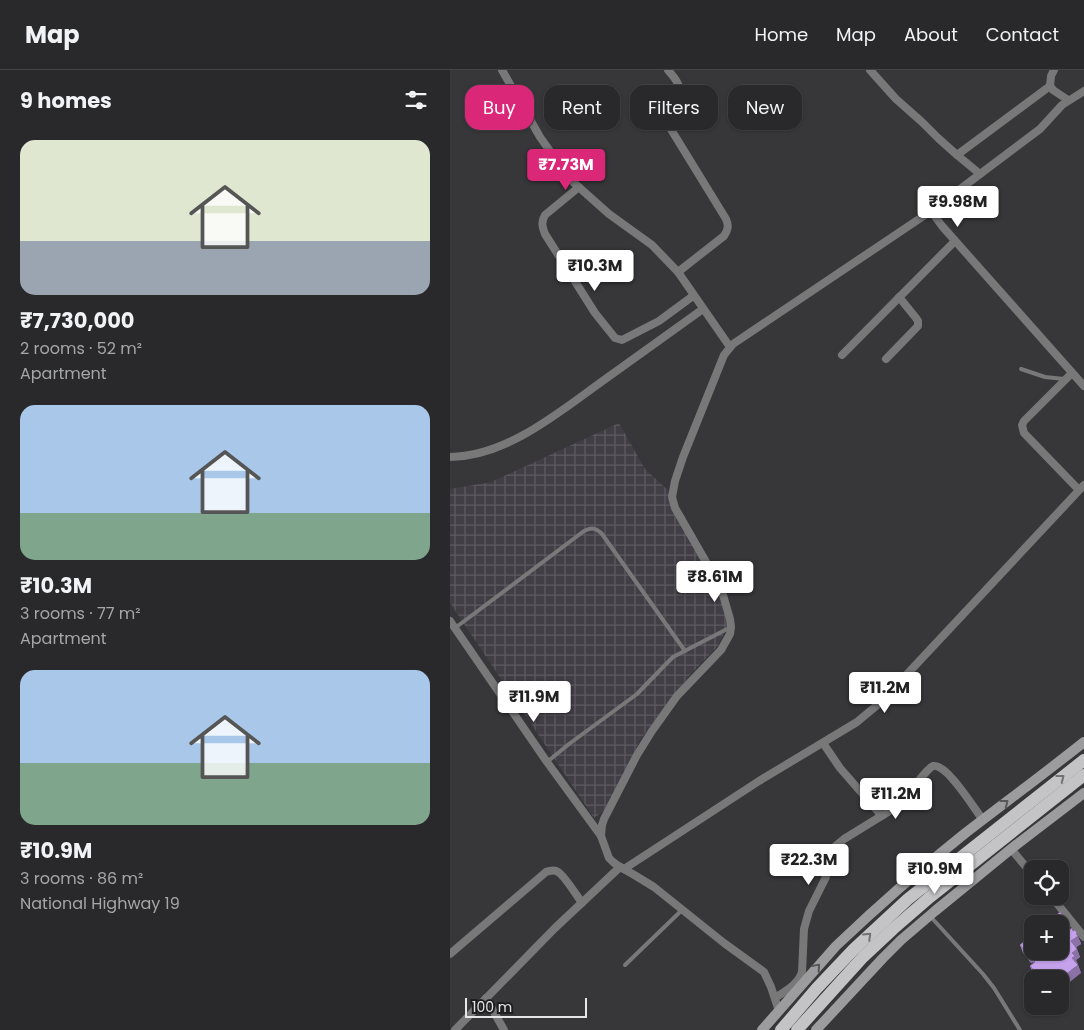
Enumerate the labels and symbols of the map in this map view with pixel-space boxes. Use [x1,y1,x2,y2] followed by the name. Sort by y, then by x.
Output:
[525,148,607,191] pin: ₹7.73M
[917,186,999,228] pin: ₹9.98M
[554,250,636,292] pin: ₹10.3M
[674,560,756,603] pin: ₹8.61M
[844,672,926,714] pin: ₹11.2M
[493,680,575,723] pin: ₹11.9M
[1055,775,1065,784] one-way arrow
[855,778,937,820] pin: ₹11.2M
[1000,800,1009,809] one-way arrow
[768,844,850,886] pin: ₹22.3M
[894,852,976,895] pin: ₹10.9M
[862,933,871,942] one-way arrow
[812,964,821,973] one-way arrow
[465,995,588,1018] scale bar

